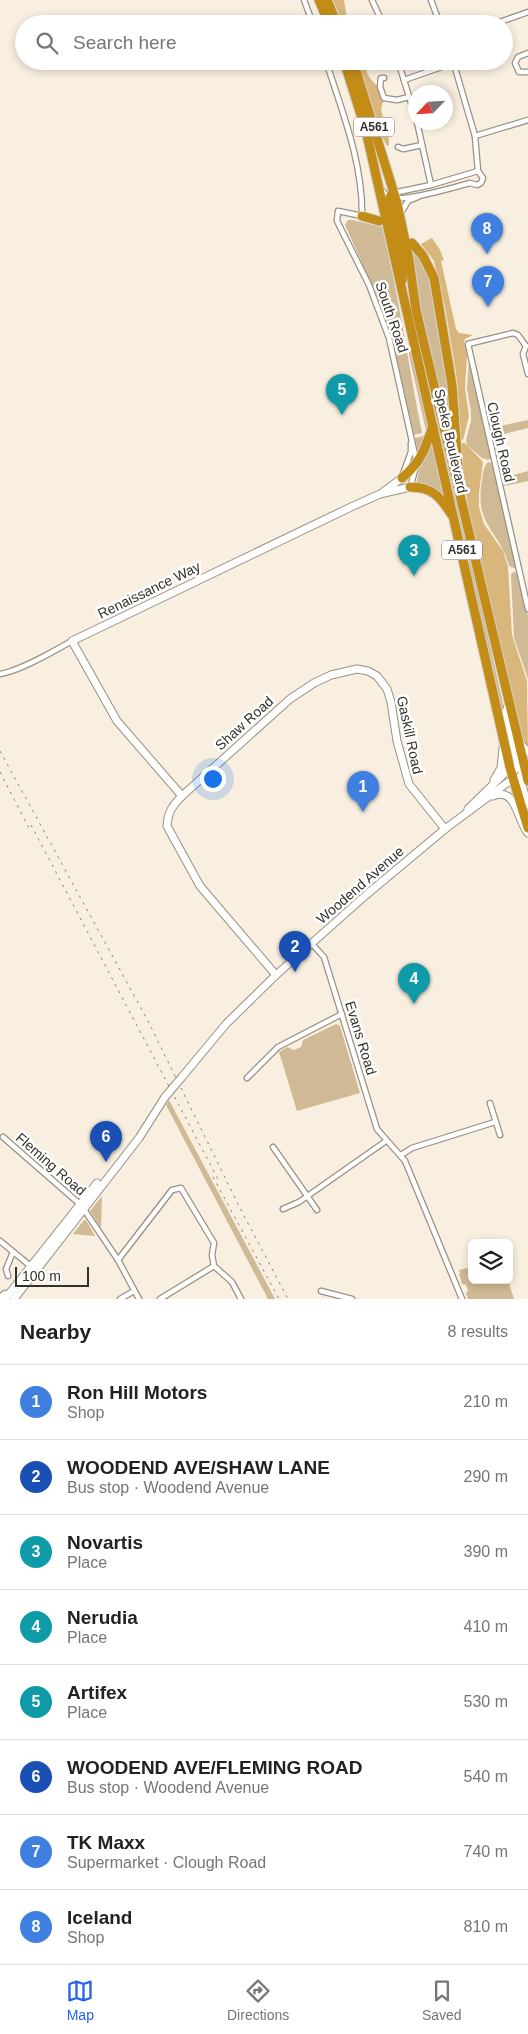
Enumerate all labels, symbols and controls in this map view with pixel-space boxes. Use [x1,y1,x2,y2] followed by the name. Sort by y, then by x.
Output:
[15,15,513,70] search box
[33,29,61,57] icon: search
[73,32,177,53] text: Search here
[408,85,453,130] north arrow
[354,118,394,136] road number: A561
[471,213,503,254] pin: 8
[472,266,504,307] pin: 7
[372,279,412,355] street label: South Road
[326,374,358,415] pin: 5
[431,387,471,495] street label: Speke Boulevard
[484,400,518,484] street label: Clough Road
[398,535,430,576] pin: 3
[442,540,482,560] road number: A561
[95,558,203,622] street label: Renaissance Way
[212,693,276,753] street label: Shaw Road
[394,695,426,775] street label: Gaskill Road
[200,766,226,792] your location
[347,771,379,812] pin: 1
[313,843,407,927] street label: Woodend Avenue
[279,931,311,972] pin: 2
[398,963,430,1004] pin: 4
[342,999,380,1077] street label: Evans Road
[90,1121,122,1162] pin: 6
[13,1129,89,1199] street label: Fleming Road
[468,1239,513,1284] map controls
[468,1239,513,1284] button: layers
[15,1264,89,1287] scale bar
[22,1268,61,1284] text: 100 m
[20,1320,91,1343] text: Nearby
[448,1323,508,1340] text: 8 results
[67,1382,207,1403] text: Ron Hill Motors
[32,1393,40,1410] text: 1
[464,1393,508,1410] text: 210 m
[67,1404,104,1421] text: Shop
[67,1457,330,1478] text: WOODEND AVE/SHAW LANE
[32,1468,40,1485] text: 2
[464,1468,508,1485] text: 290 m
[67,1479,269,1496] text: Bus stop · Woodend Avenue
[67,1532,143,1553] text: Novartis
[32,1543,40,1560] text: 3
[464,1543,508,1560] text: 390 m
[67,1554,107,1571] text: Place
[67,1607,138,1628] text: Nerudia
[32,1618,40,1635] text: 4
[464,1618,508,1635] text: 410 m
[67,1629,107,1646] text: Place
[67,1682,127,1703] text: Artifex
[32,1693,40,1710] text: 5
[464,1693,508,1710] text: 530 m
[67,1704,107,1721] text: Place
[67,1757,363,1778] text: WOODEND AVE/FLEMING ROAD
[32,1768,40,1785] text: 6
[464,1768,508,1785] text: 540 m
[67,1779,269,1796] text: Bus stop · Woodend Avenue
[67,1832,145,1853] text: TK Maxx
[32,1843,40,1860] text: 7
[464,1843,508,1860] text: 740 m
[67,1854,266,1871] text: Supermarket · Clough Road
[67,1907,132,1928] text: Iceland
[32,1918,40,1935] text: 8
[464,1918,508,1935] text: 810 m
[67,1929,104,1946] text: Shop
[66,1977,94,2023] tab: Map
[227,1977,289,2023] tab: Directions
[422,1977,462,2023] tab: Saved

